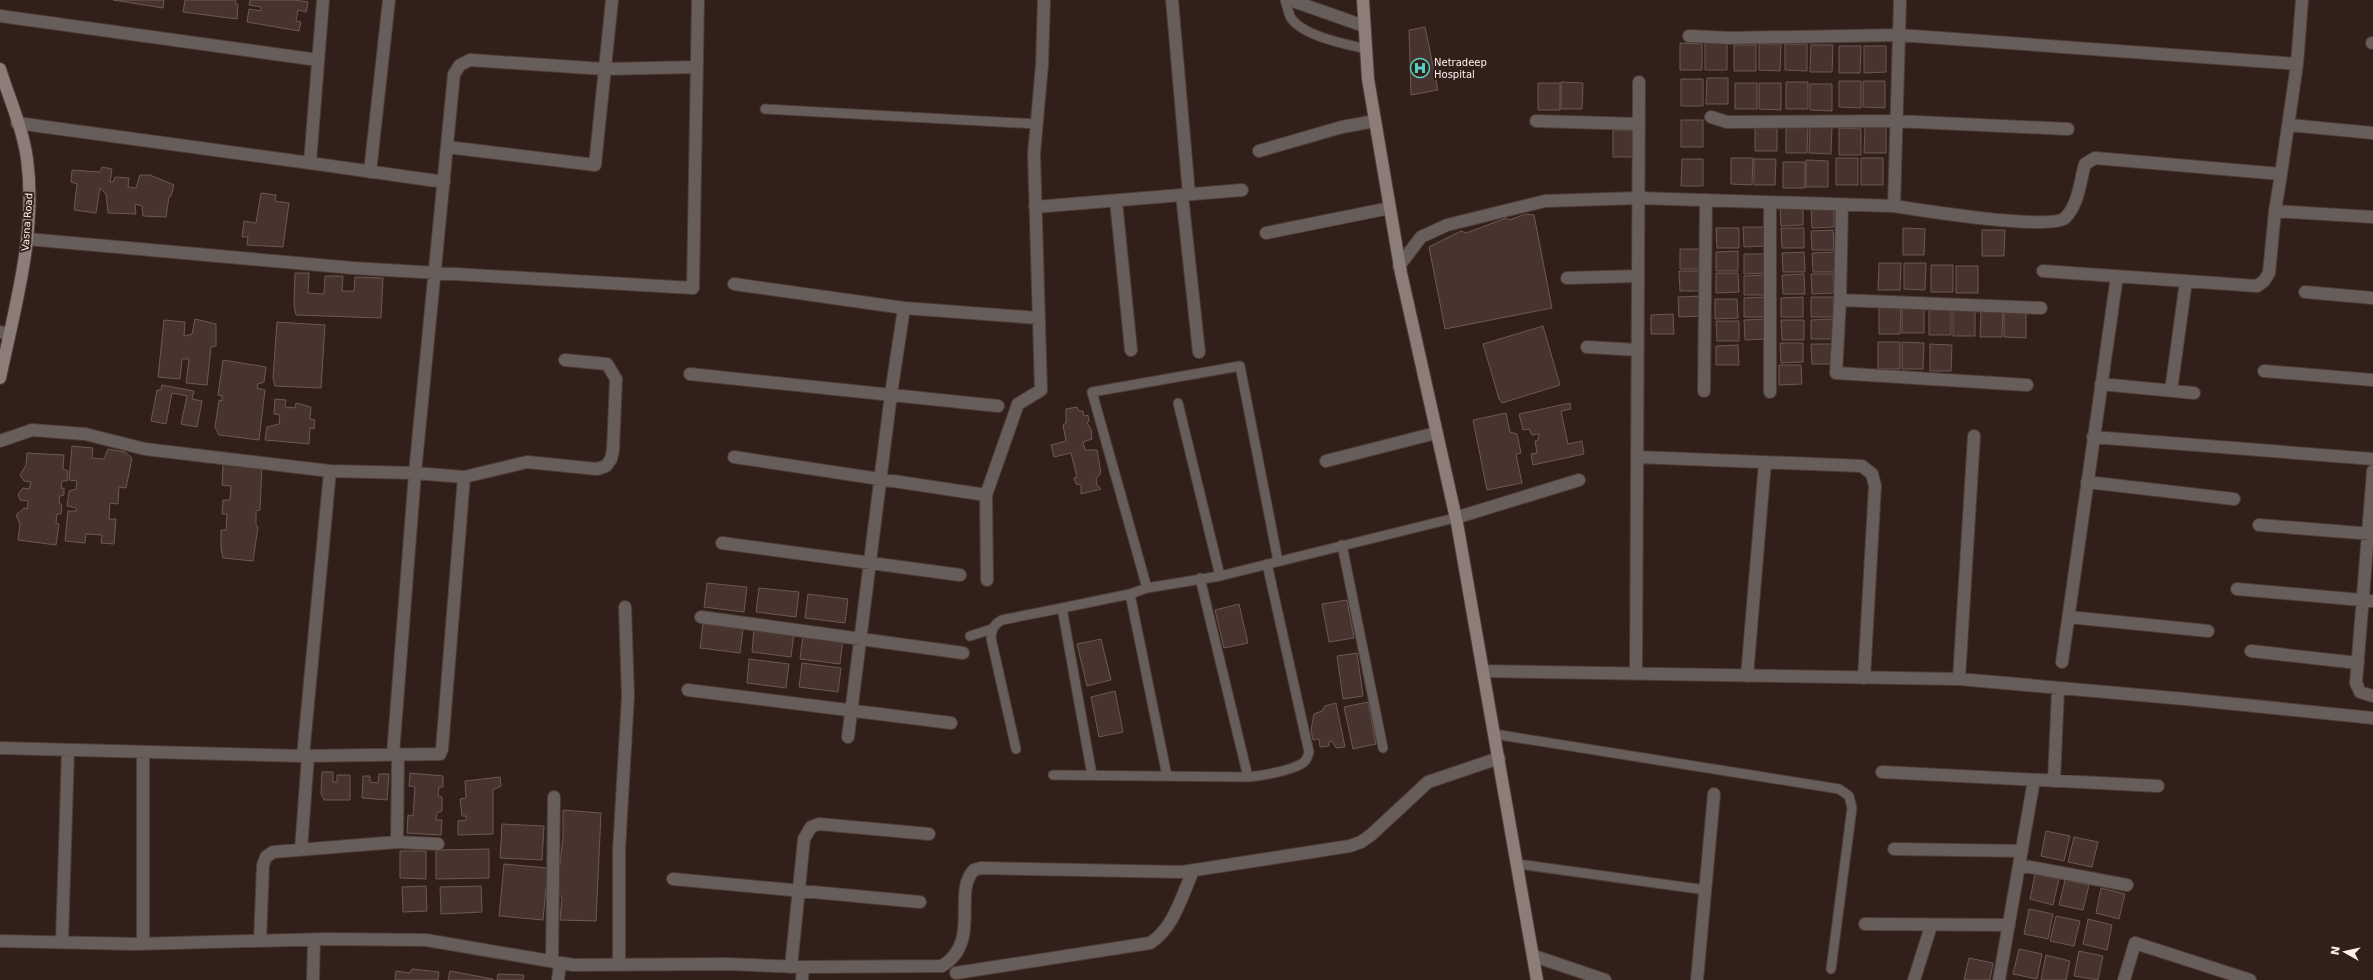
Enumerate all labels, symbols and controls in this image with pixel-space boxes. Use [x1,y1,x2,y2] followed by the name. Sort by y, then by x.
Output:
[1409,57,1431,79] hospital icon: Netradeep Hospital
[1434,57,1487,80] place label: Netradeep Hospital
[19,193,35,251] street label: Vasna Road
[2325,932,2365,972] north arrow
[2329,945,2343,956] text: N

